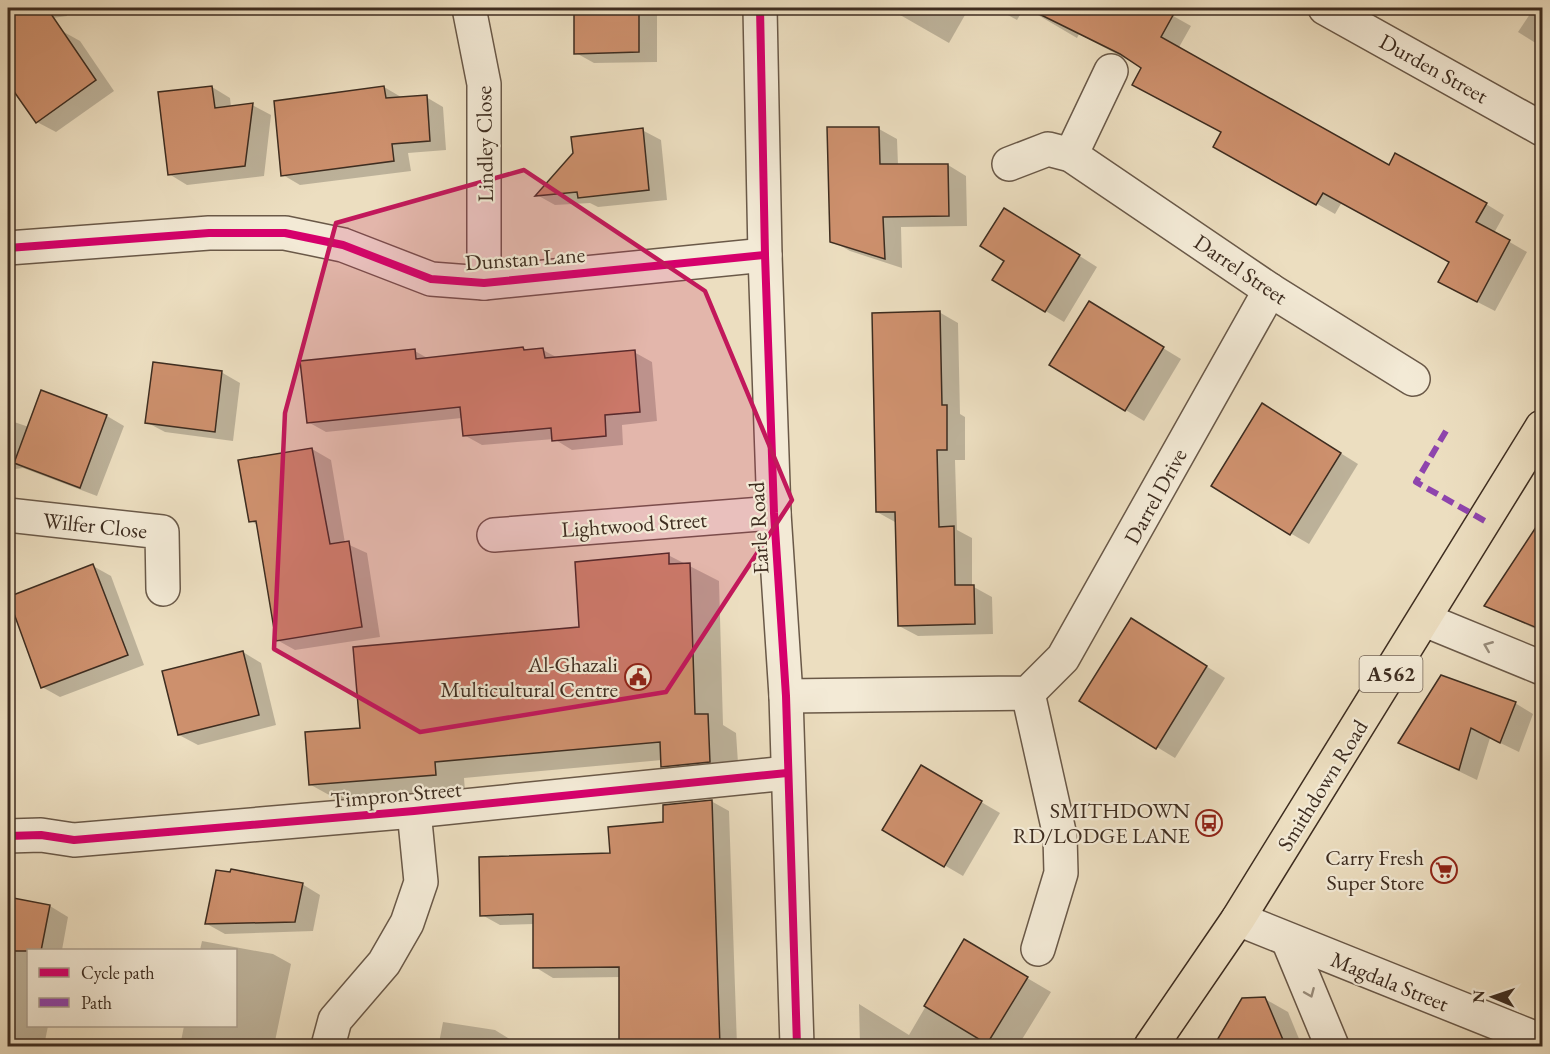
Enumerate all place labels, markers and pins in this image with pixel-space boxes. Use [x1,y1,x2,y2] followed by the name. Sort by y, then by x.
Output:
[440,650,618,704] place label: Al-Ghazali Multicultural Centre
[623,662,653,692] public building icon: Al-Ghazali Multicultural Centre
[1013,796,1191,850] place label: SMITHDOWN RD/LODGE LANE
[1194,808,1224,838] bus stop icon: SMITHDOWN RD/LODGE LANE
[1325,843,1424,897] place label: Carry Fresh Super Store
[1429,855,1459,885] supermarket icon: Carry Fresh Super Store

